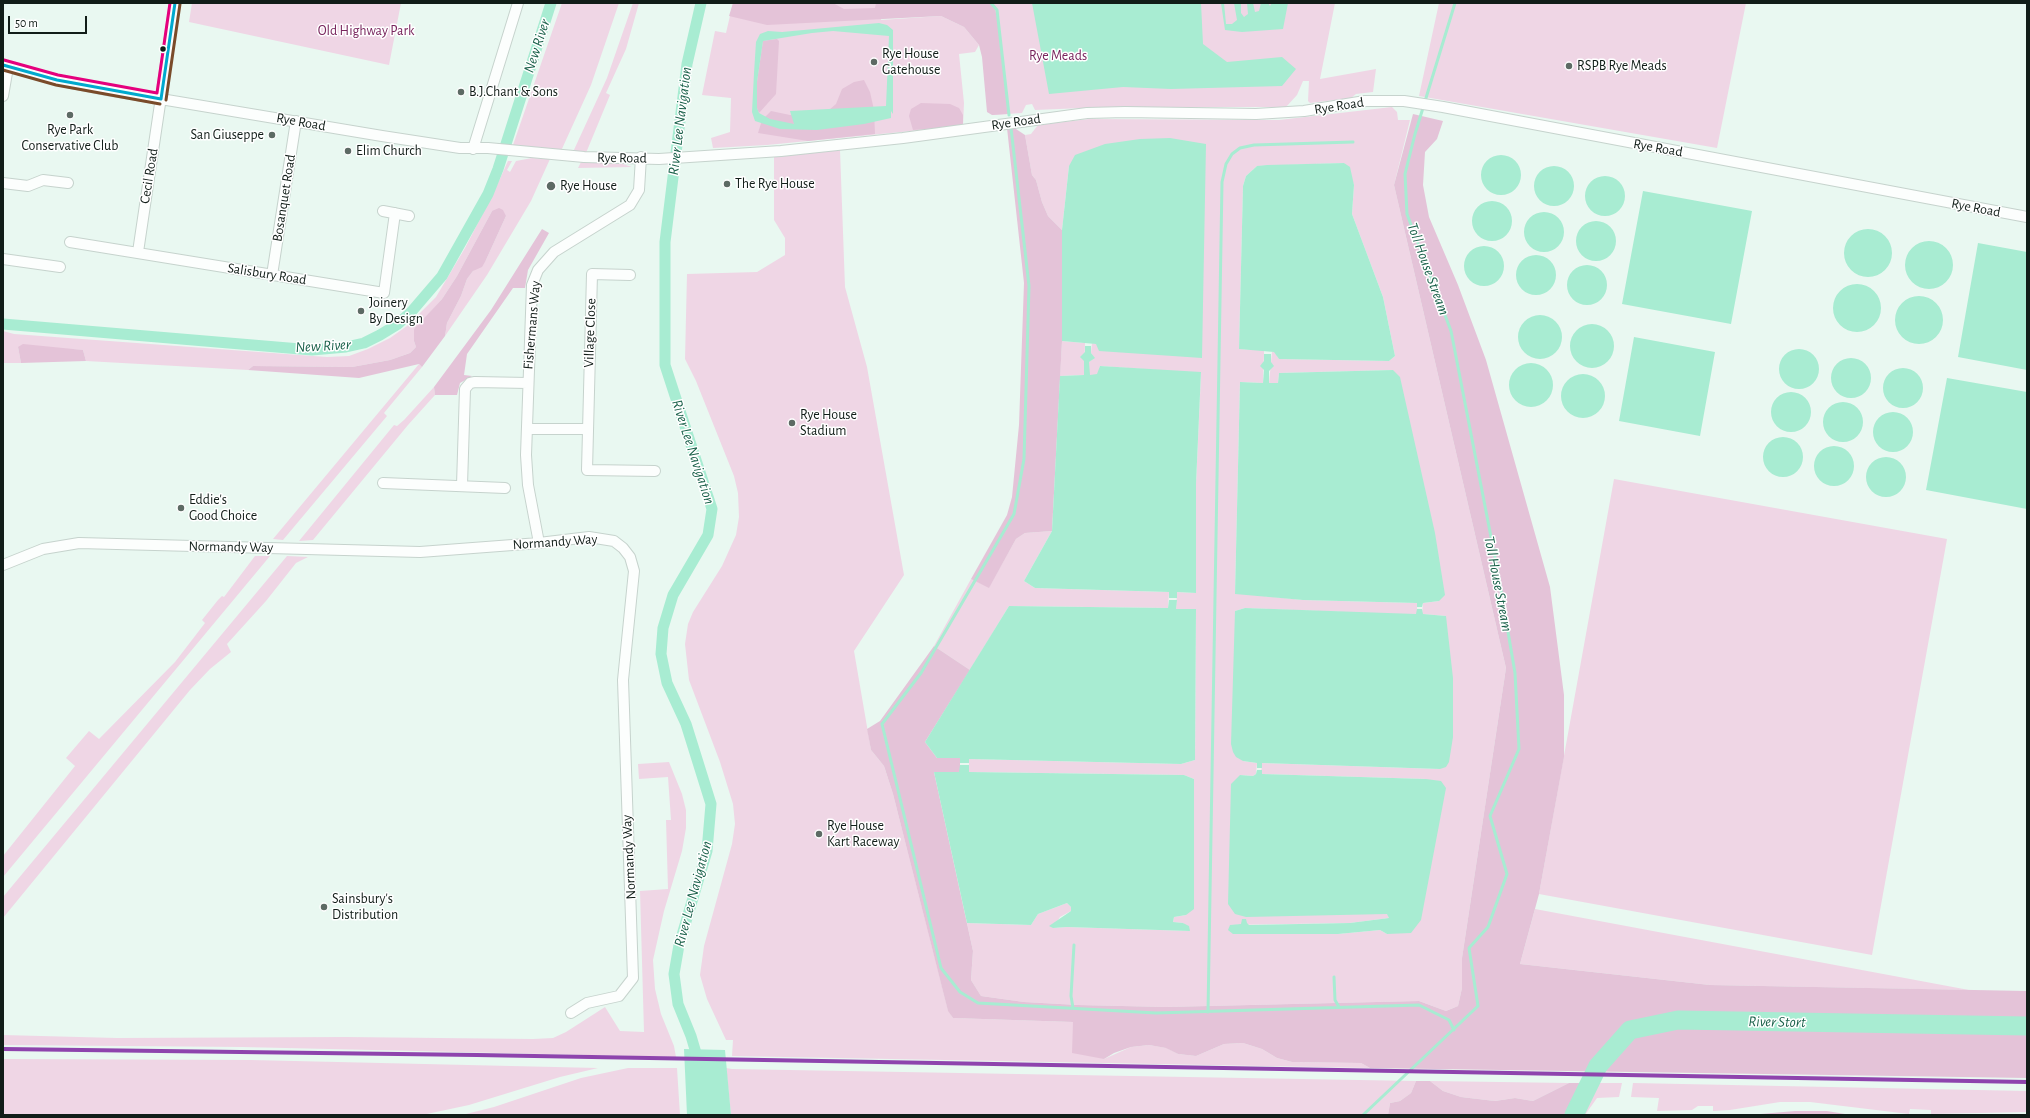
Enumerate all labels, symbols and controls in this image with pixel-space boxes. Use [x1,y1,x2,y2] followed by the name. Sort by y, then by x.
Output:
[10,8,89,34] scale bar
[15,17,38,29] text: 50 m
[520,17,554,75] water label: New River
[318,23,414,39] park label: Old Highway Park
[158,44,168,54] unlabelled marker
[882,46,940,78] place label: Rye House Gatehouse
[1029,48,1087,64] park label: Rye Meads
[869,57,879,67] marker: Rye House Gatehouse
[1577,58,1667,74] place label: RSPB Rye Meads
[1564,61,1574,71] marker: RSPB Rye Meads
[664,66,696,176] water label: River Lee Navigation
[469,84,558,100] place label: B.J.Chant & Sons
[456,87,466,97] marker: B.J.Chant & Sons
[1313,94,1365,118] street label: Rye Road
[275,109,327,135] street label: Rye Road
[65,110,75,120] marker: Rye Park Conservative Club
[990,110,1042,134] street label: Rye Road
[22,122,118,154] place label: Rye Park Conservative Club
[191,127,264,143] place label: San Giuseppe
[267,130,277,140] marker: San Giuseppe
[1632,135,1684,161] street label: Rye Road
[356,143,422,159] place label: Elim Church
[343,146,353,156] marker: Elim Church
[136,147,162,205] street label: Cecil Road
[597,149,647,167] street label: Rye Road
[269,153,299,243] street label: Bosanquet Road
[735,176,815,192] place label: The Rye House
[560,178,617,194] place label: Rye House
[722,179,732,189] marker: The Rye House
[545,180,557,192] marker: Rye House
[1950,195,2002,221] street label: Rye Road
[1403,220,1453,318] water label: Toll House Stream
[226,259,308,289] street label: Salisbury Road
[520,280,544,370] street label: Fishermans Way
[369,295,423,328] place label: Joinery By Design
[580,298,600,368] street label: Village Close
[356,306,366,316] marker: Joinery By Design
[295,336,351,356] water label: New River
[668,397,718,507] water label: River Lee Navigation
[800,407,857,440] place label: Rye House Stadium
[787,418,797,428] marker: Rye House Stadium
[189,492,257,524] place label: Eddie's Good Choice
[176,503,186,513] marker: Eddie's Good Choice
[512,531,598,553] street label: Normandy Way
[1480,535,1516,633] water label: Toll House Stream
[188,538,274,556] street label: Normandy Way
[618,814,640,900] street label: Normandy Way
[827,818,899,850] place label: Rye House Kart Raceway
[814,829,824,839] marker: Rye House Kart Raceway
[670,839,716,949] water label: River Lee Navigation
[332,891,398,924] place label: Sainsbury's Distribution
[319,902,329,912] marker: Sainsbury's Distribution
[1748,1013,1806,1031] water label: River Stort

